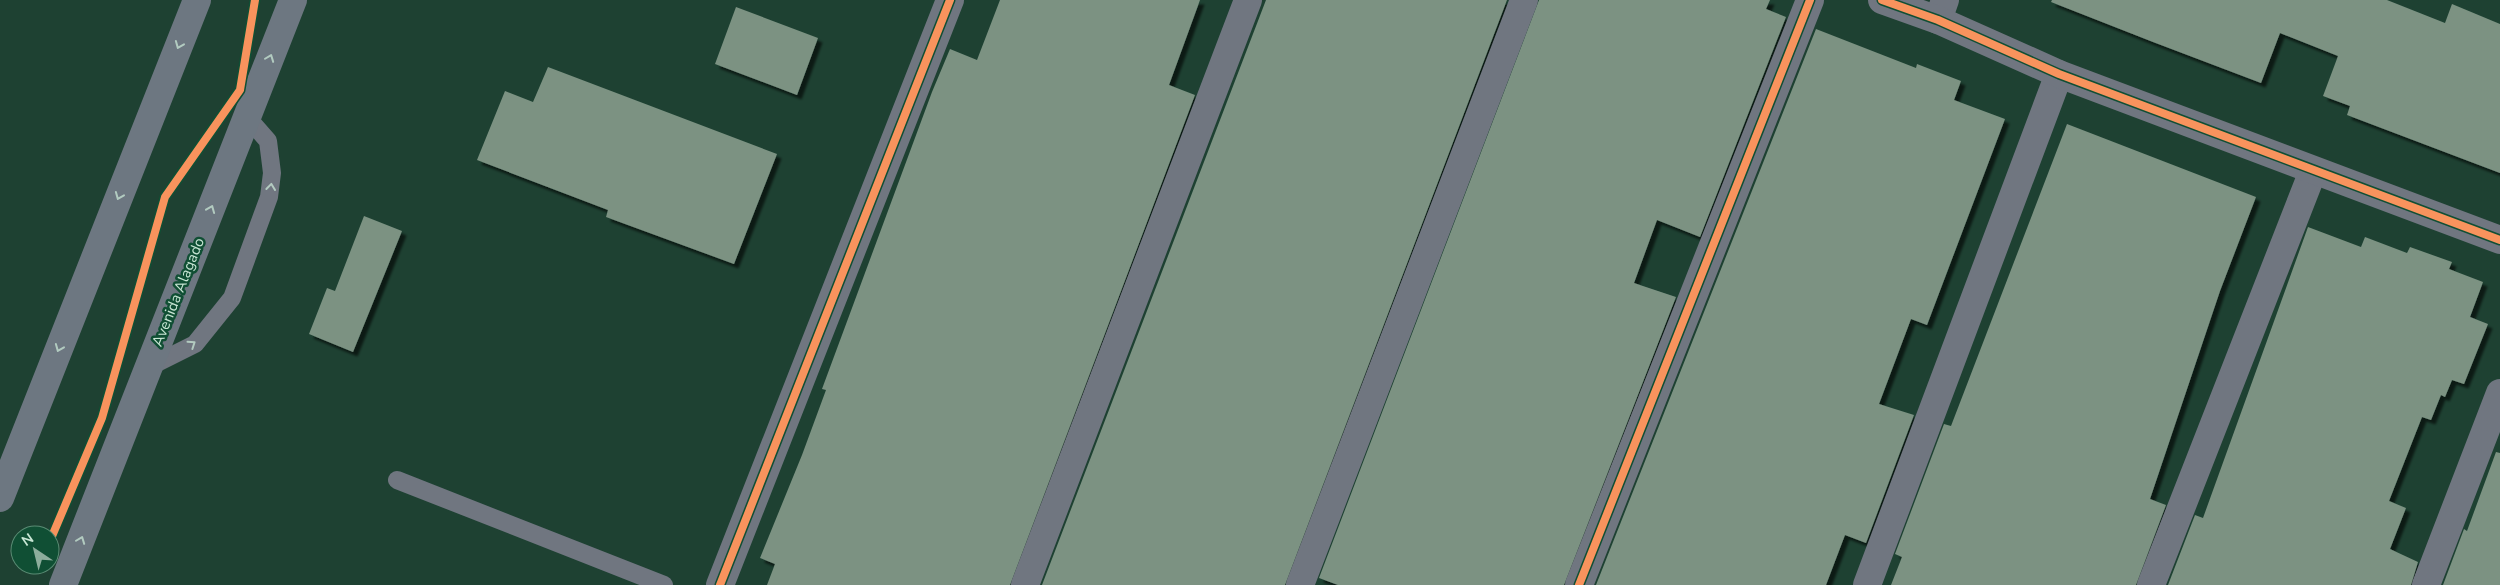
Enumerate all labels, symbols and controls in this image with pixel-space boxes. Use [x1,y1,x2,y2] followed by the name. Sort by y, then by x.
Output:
[175,40,185,49] one-way arrow
[264,54,275,63] one-way arrow
[265,182,276,190] one-way arrow
[115,192,125,200] one-way arrow
[205,205,215,214] one-way arrow
[147,235,209,349] street label: Avenida Alagado
[187,341,196,351] one-way arrow
[55,343,65,351] one-way arrow
[10,525,60,575] north arrow
[18,529,38,551] text: N
[75,536,85,544] one-way arrow

